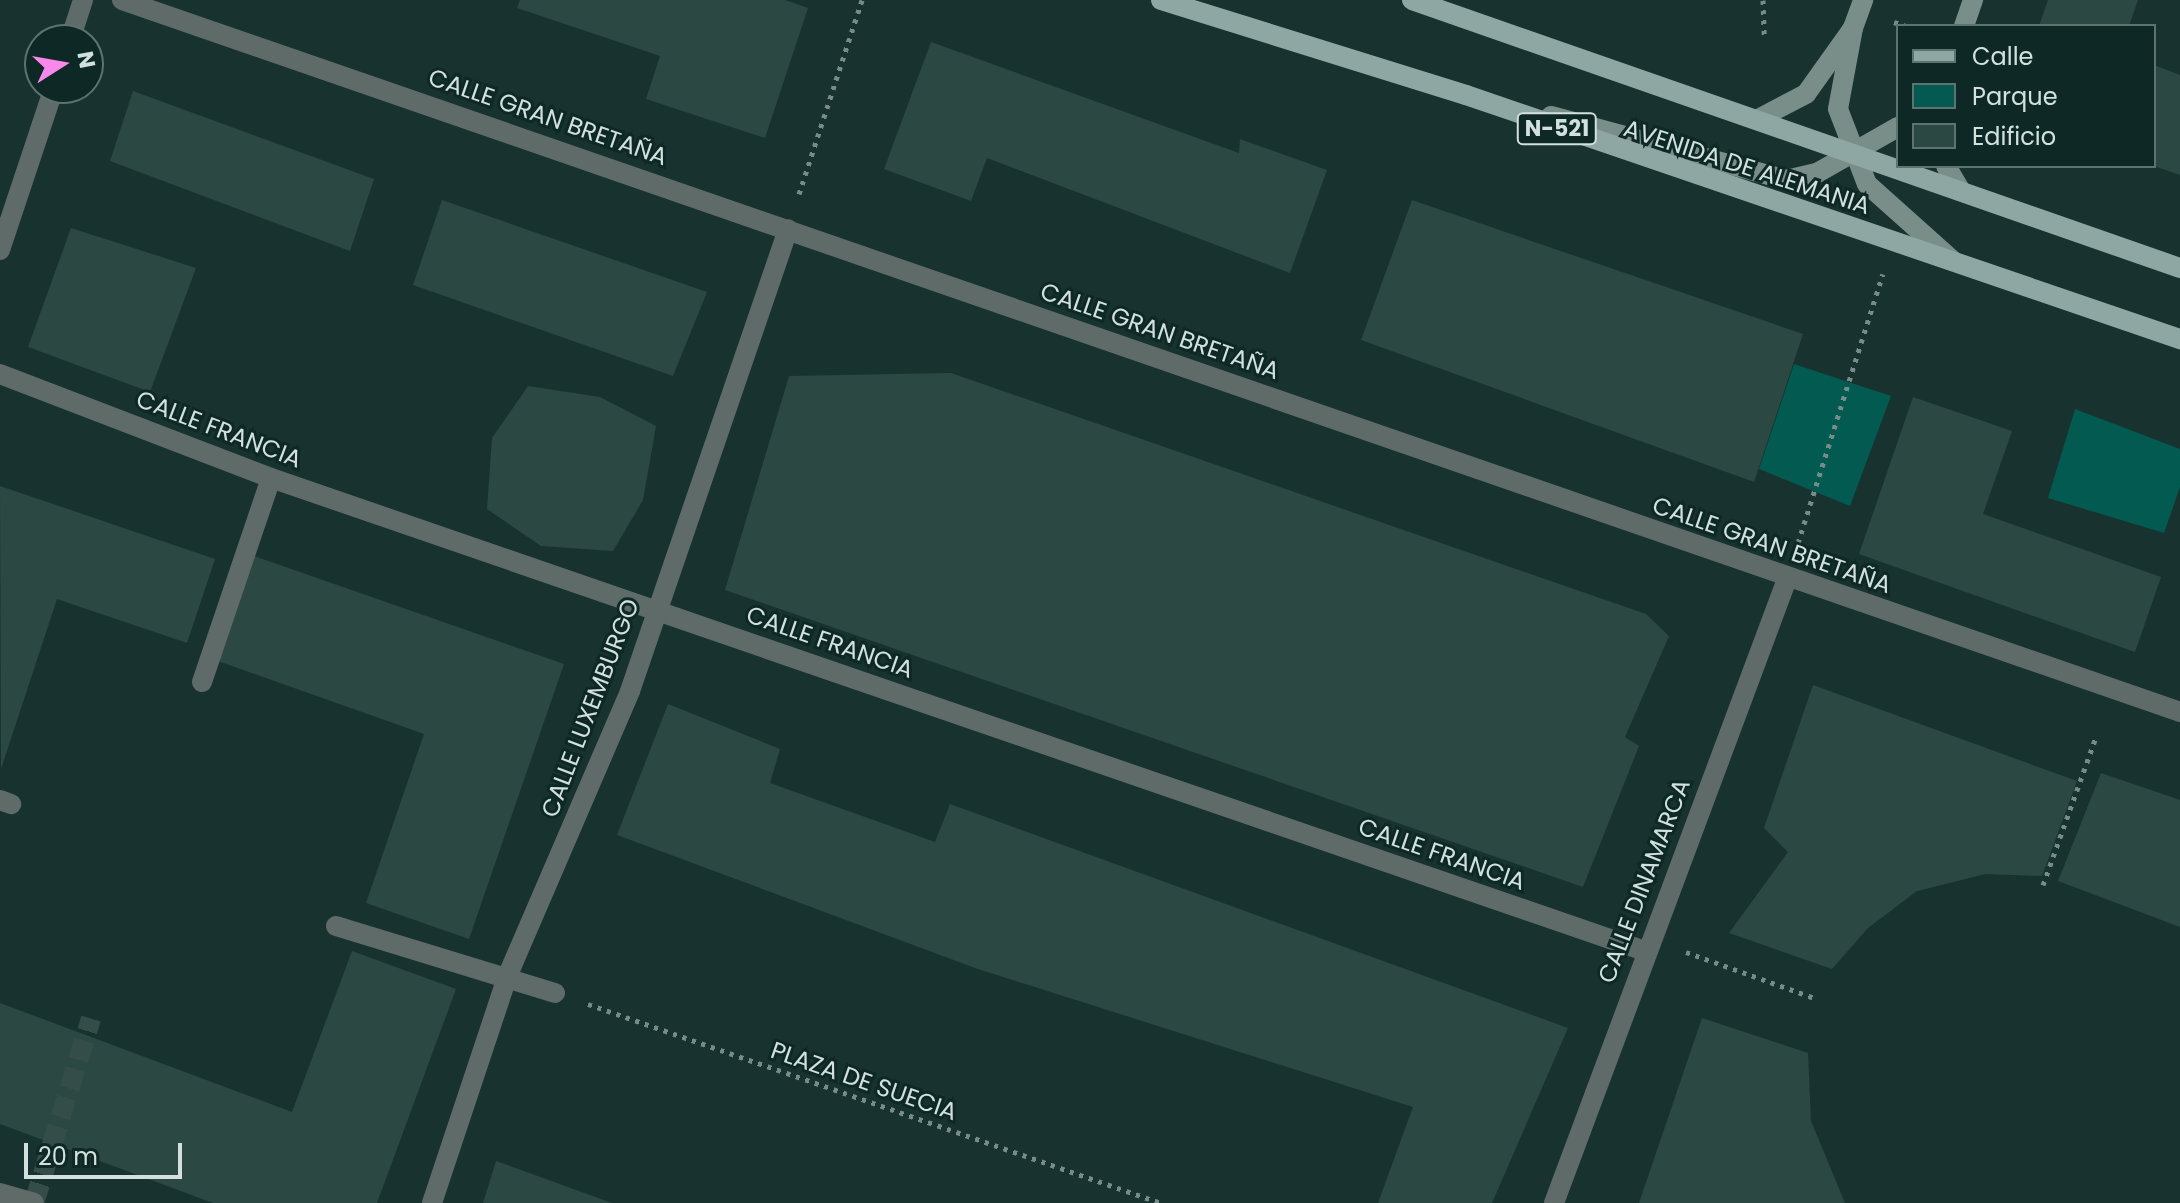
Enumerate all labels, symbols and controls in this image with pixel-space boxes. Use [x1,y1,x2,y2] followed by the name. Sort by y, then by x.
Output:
[24,24,104,104] north arrow
[1896,24,2156,168] legend
[1972,40,2033,73] text: Calle
[69,49,103,71] text: N
[425,63,671,171] street label: CALLE GRAN BRETAÑA
[1972,80,2058,113] text: Parque
[1515,111,1599,147] road number: N-521
[1620,114,1874,220] street label: AVENIDA DE ALEMANIA
[1972,120,2056,153] text: Edificio
[1037,277,1283,385] street label: CALLE GRAN BRETAÑA
[132,384,306,474] street label: CALLE FRANCIA
[1649,491,1895,599] street label: CALLE GRAN BRETAÑA
[535,595,645,821] street label: CALLE LUXEMBURGO
[743,600,917,684] street label: CALLE FRANCIA
[1592,775,1696,987] street label: CALLE DINAMARCA
[1355,812,1529,896] street label: CALLE FRANCIA
[767,1036,961,1126] street label: PLAZA DE SUECIA
[28,1127,186,1177] scale bar
[38,1140,98,1173] text: 20 m

